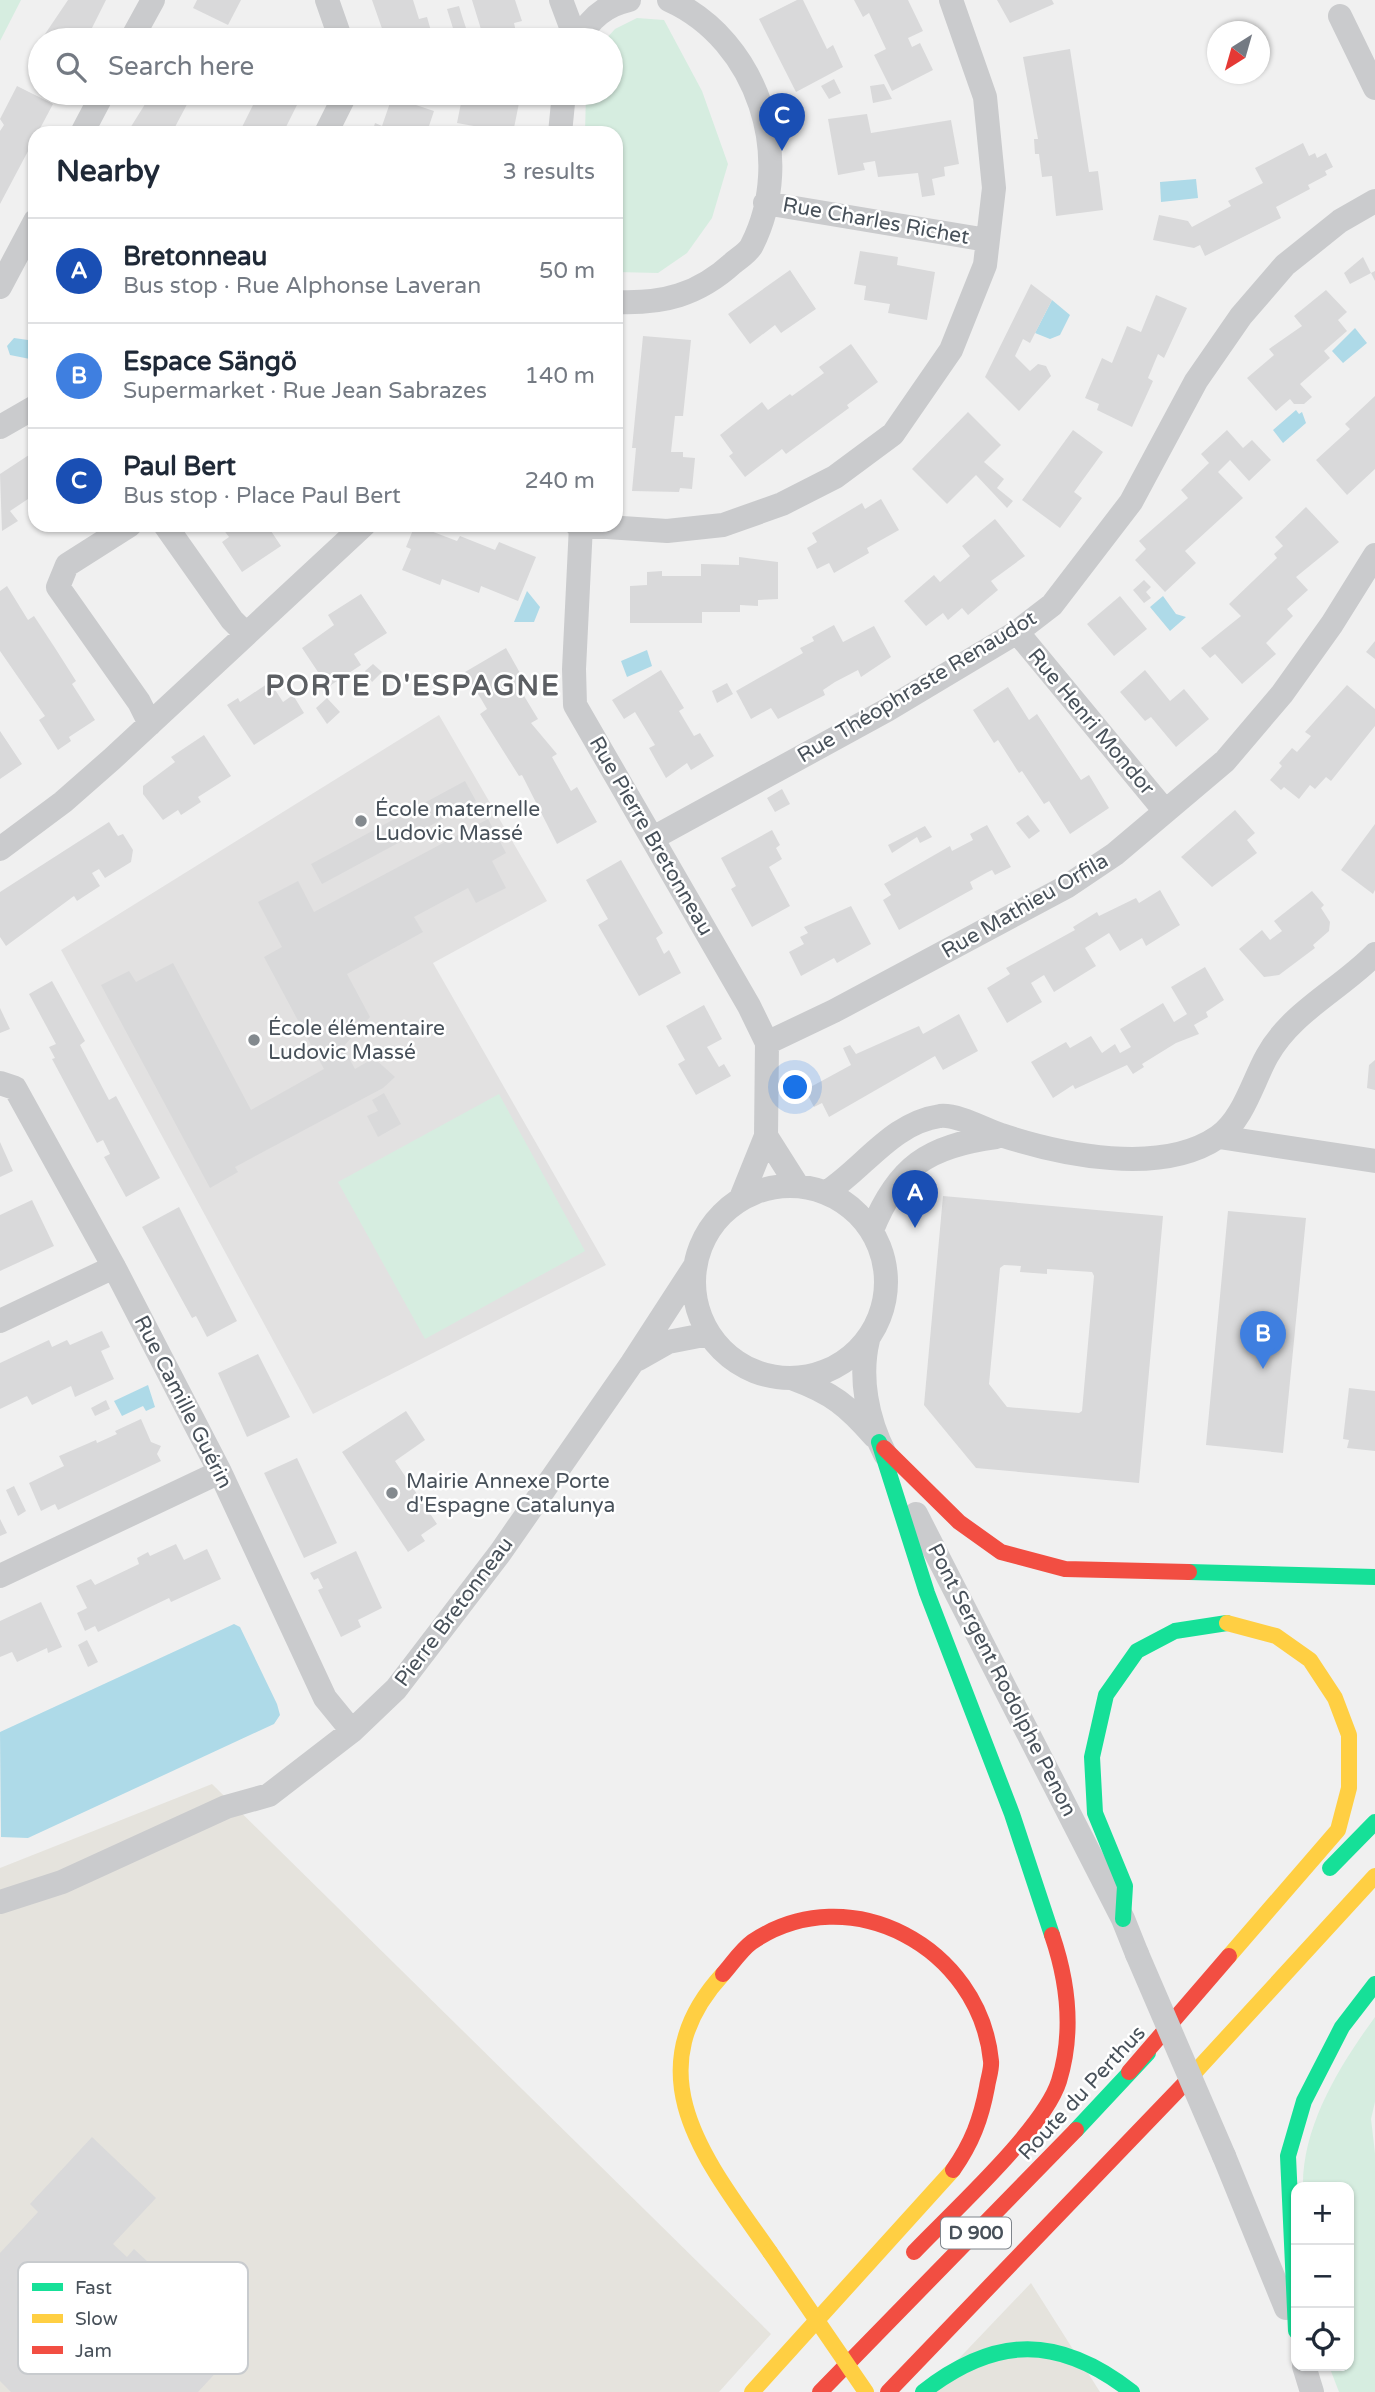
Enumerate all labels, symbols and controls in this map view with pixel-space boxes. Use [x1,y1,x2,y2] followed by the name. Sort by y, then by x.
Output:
[1207,21,1270,84] north arrow
[28,28,623,105] search box
[52,48,90,86] icon: search
[108,51,254,82] text: Search here
[759,93,805,151] pin: C
[56,153,160,190] text: Nearby
[502,158,595,186] text: 3 results
[781,192,971,250] street label: Rue Charles Richet
[123,241,267,272] text: Bretonneau
[70,257,88,285] text: A
[539,257,595,285] text: 50 m
[123,272,481,300] text: Bus stop · Rue Alphonse Laveran
[123,346,297,377] text: Espace Sängö
[71,362,87,390] text: B
[525,362,595,390] text: 140 m
[123,377,487,405] text: Supermarket · Rue Jean Sabrazes
[123,451,236,482] text: Paul Bert
[71,467,87,495] text: C
[525,467,595,495] text: 240 m
[123,482,401,510] text: Bus stop · Place Paul Bert
[793,606,1041,768] street label: Rue Théophraste Renaudot
[1022,644,1160,800] street label: Rue Henri Mondor
[265,669,561,703] district label: PORTE D'ESPAGNE
[584,732,718,940] street label: Rue Pierre Bretonneau
[375,797,540,846] place label: École maternelle Ludovic Massé
[353,813,369,829] marker: École maternelle Ludovic Massé
[937,848,1113,964] street label: Rue Mathieu Orfila
[268,1016,445,1065] place label: École élémentaire Ludovic Massé
[246,1032,262,1048] marker: École élémentaire Ludovic Massé
[778,1070,812,1104] your location
[892,1170,938,1228] pin: A
[129,1311,237,1493] street label: Rue Camille Guérin
[1240,1311,1286,1369] pin: B
[406,1469,615,1518] place label: Mairie Annexe Porte d'Espagne Catalunya
[384,1485,400,1501] marker: Mairie Annexe Porte d'Espagne Catalunya
[390,1532,518,1692] street label: Pierre Bretonneau
[922,1539,1082,1821] street label: Pont Sergent Rodolphe Penon
[1013,2021,1151,2165] street label: Route du Perthus
[1291,2182,1354,2371] map controls
[1291,2182,1354,2245] button: +
[941,2218,1011,2248] road number: D 900
[1291,2245,1354,2308] button: −
[18,2262,248,2374] legend
[75,2277,112,2299] text: Fast
[75,2308,118,2330] text: Slow
[1291,2308,1354,2371] button: locate
[75,2340,112,2362] text: Jam

